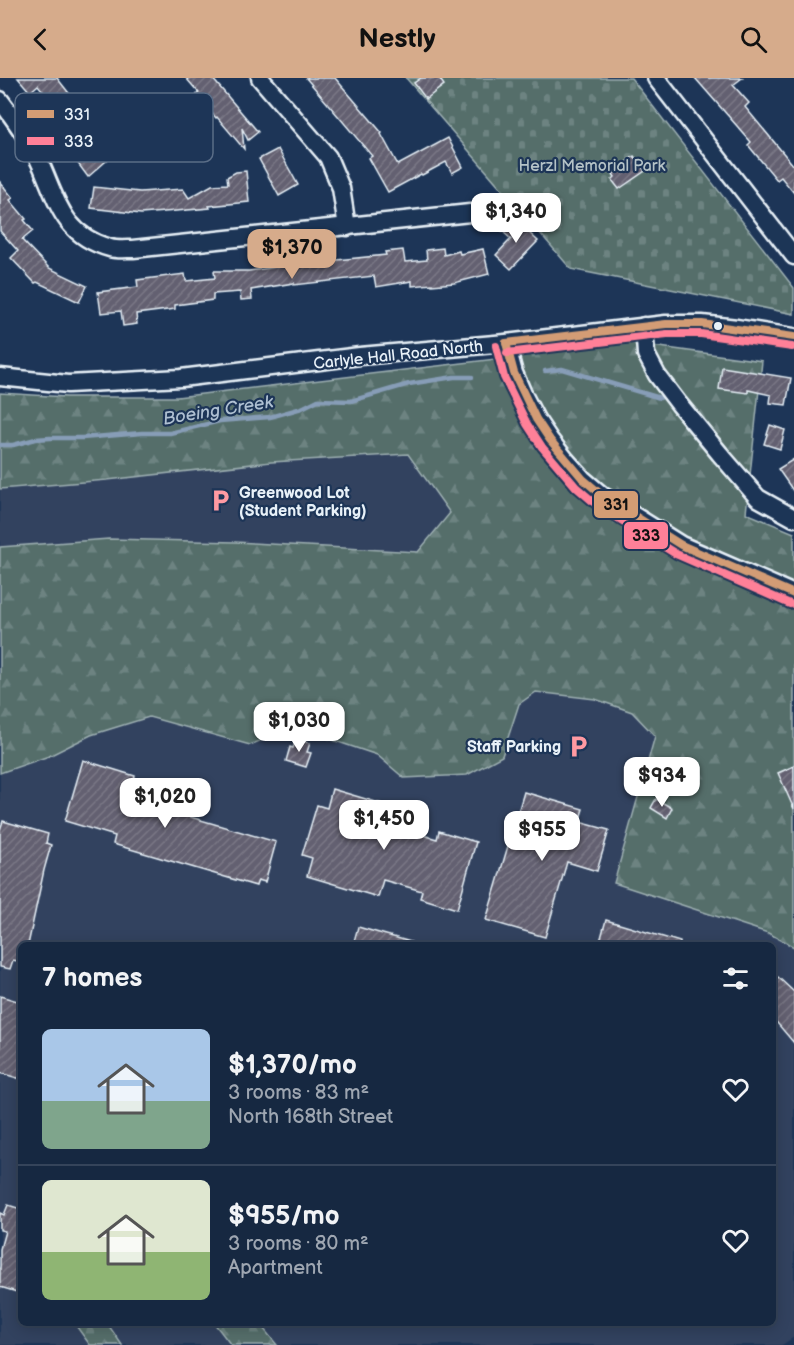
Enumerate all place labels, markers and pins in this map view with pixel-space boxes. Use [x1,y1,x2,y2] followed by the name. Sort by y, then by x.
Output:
[467,193,565,244] pin: $1,340
[243,229,341,280] pin: $1,370
[712,320,724,332] unlabelled marker
[239,484,367,521] place label: Greenwood Lot (Student Parking)
[208,488,234,514] parking icon: Greenwood Lot (Student Parking)
[250,702,348,753] pin: $1,030
[566,733,592,759] parking icon: Staff Parking
[467,738,561,757] place label: Staff Parking
[626,757,698,808] pin: $934
[116,778,214,829] pin: $1,020
[335,800,433,851] pin: $1,450
[506,811,578,862] pin: $955

